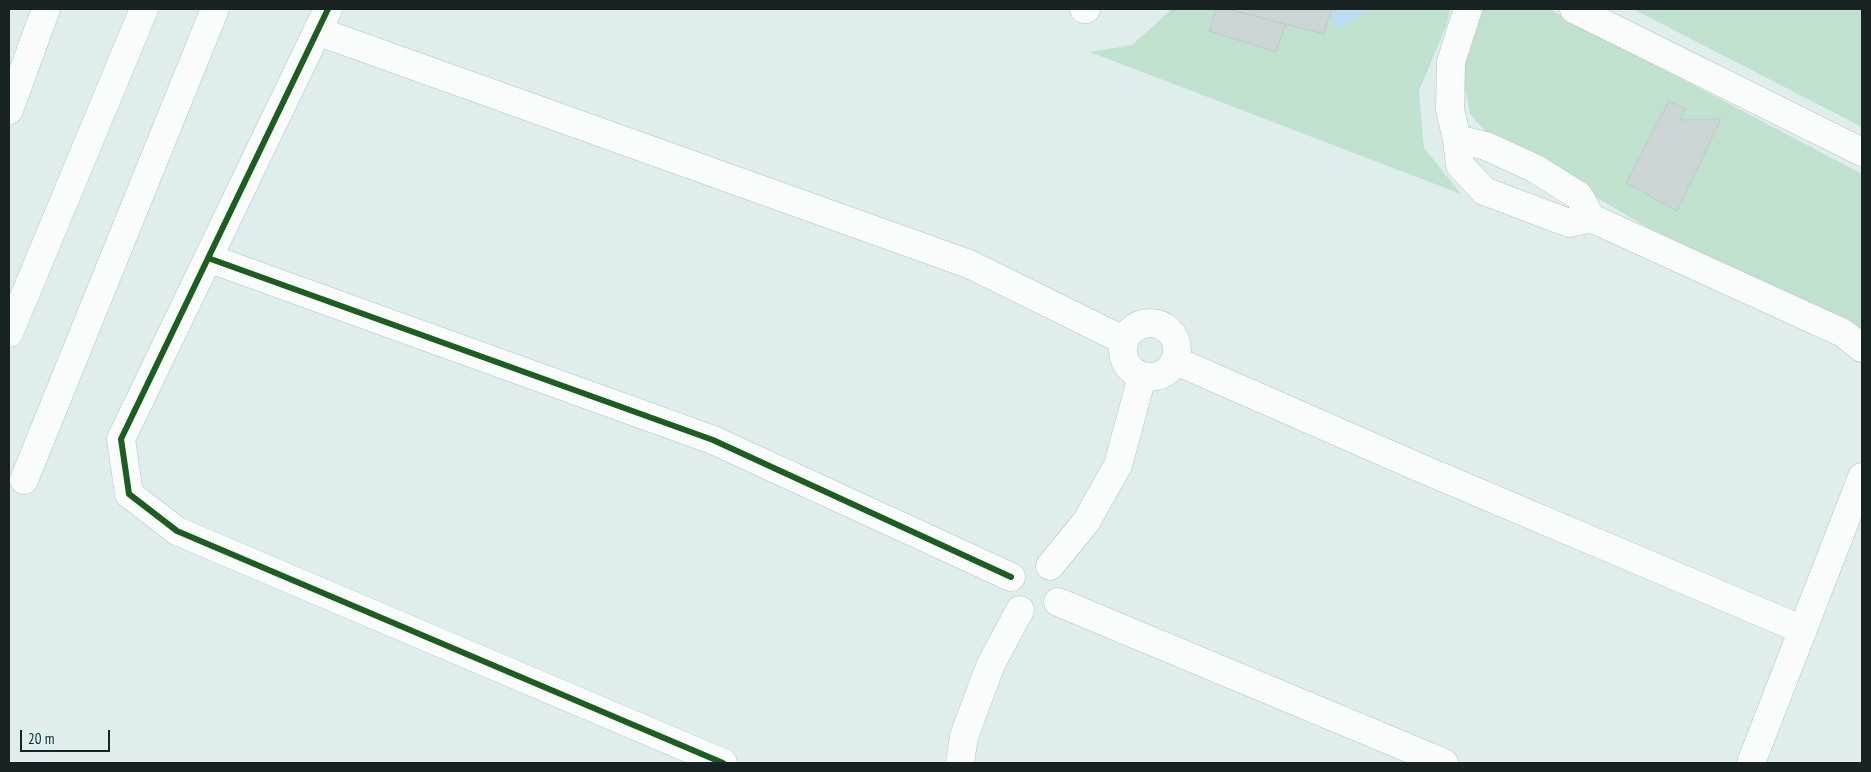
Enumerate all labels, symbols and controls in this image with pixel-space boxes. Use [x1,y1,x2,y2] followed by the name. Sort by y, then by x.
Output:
[22,720,112,752] scale bar
[28,729,54,748] text: 20 m

